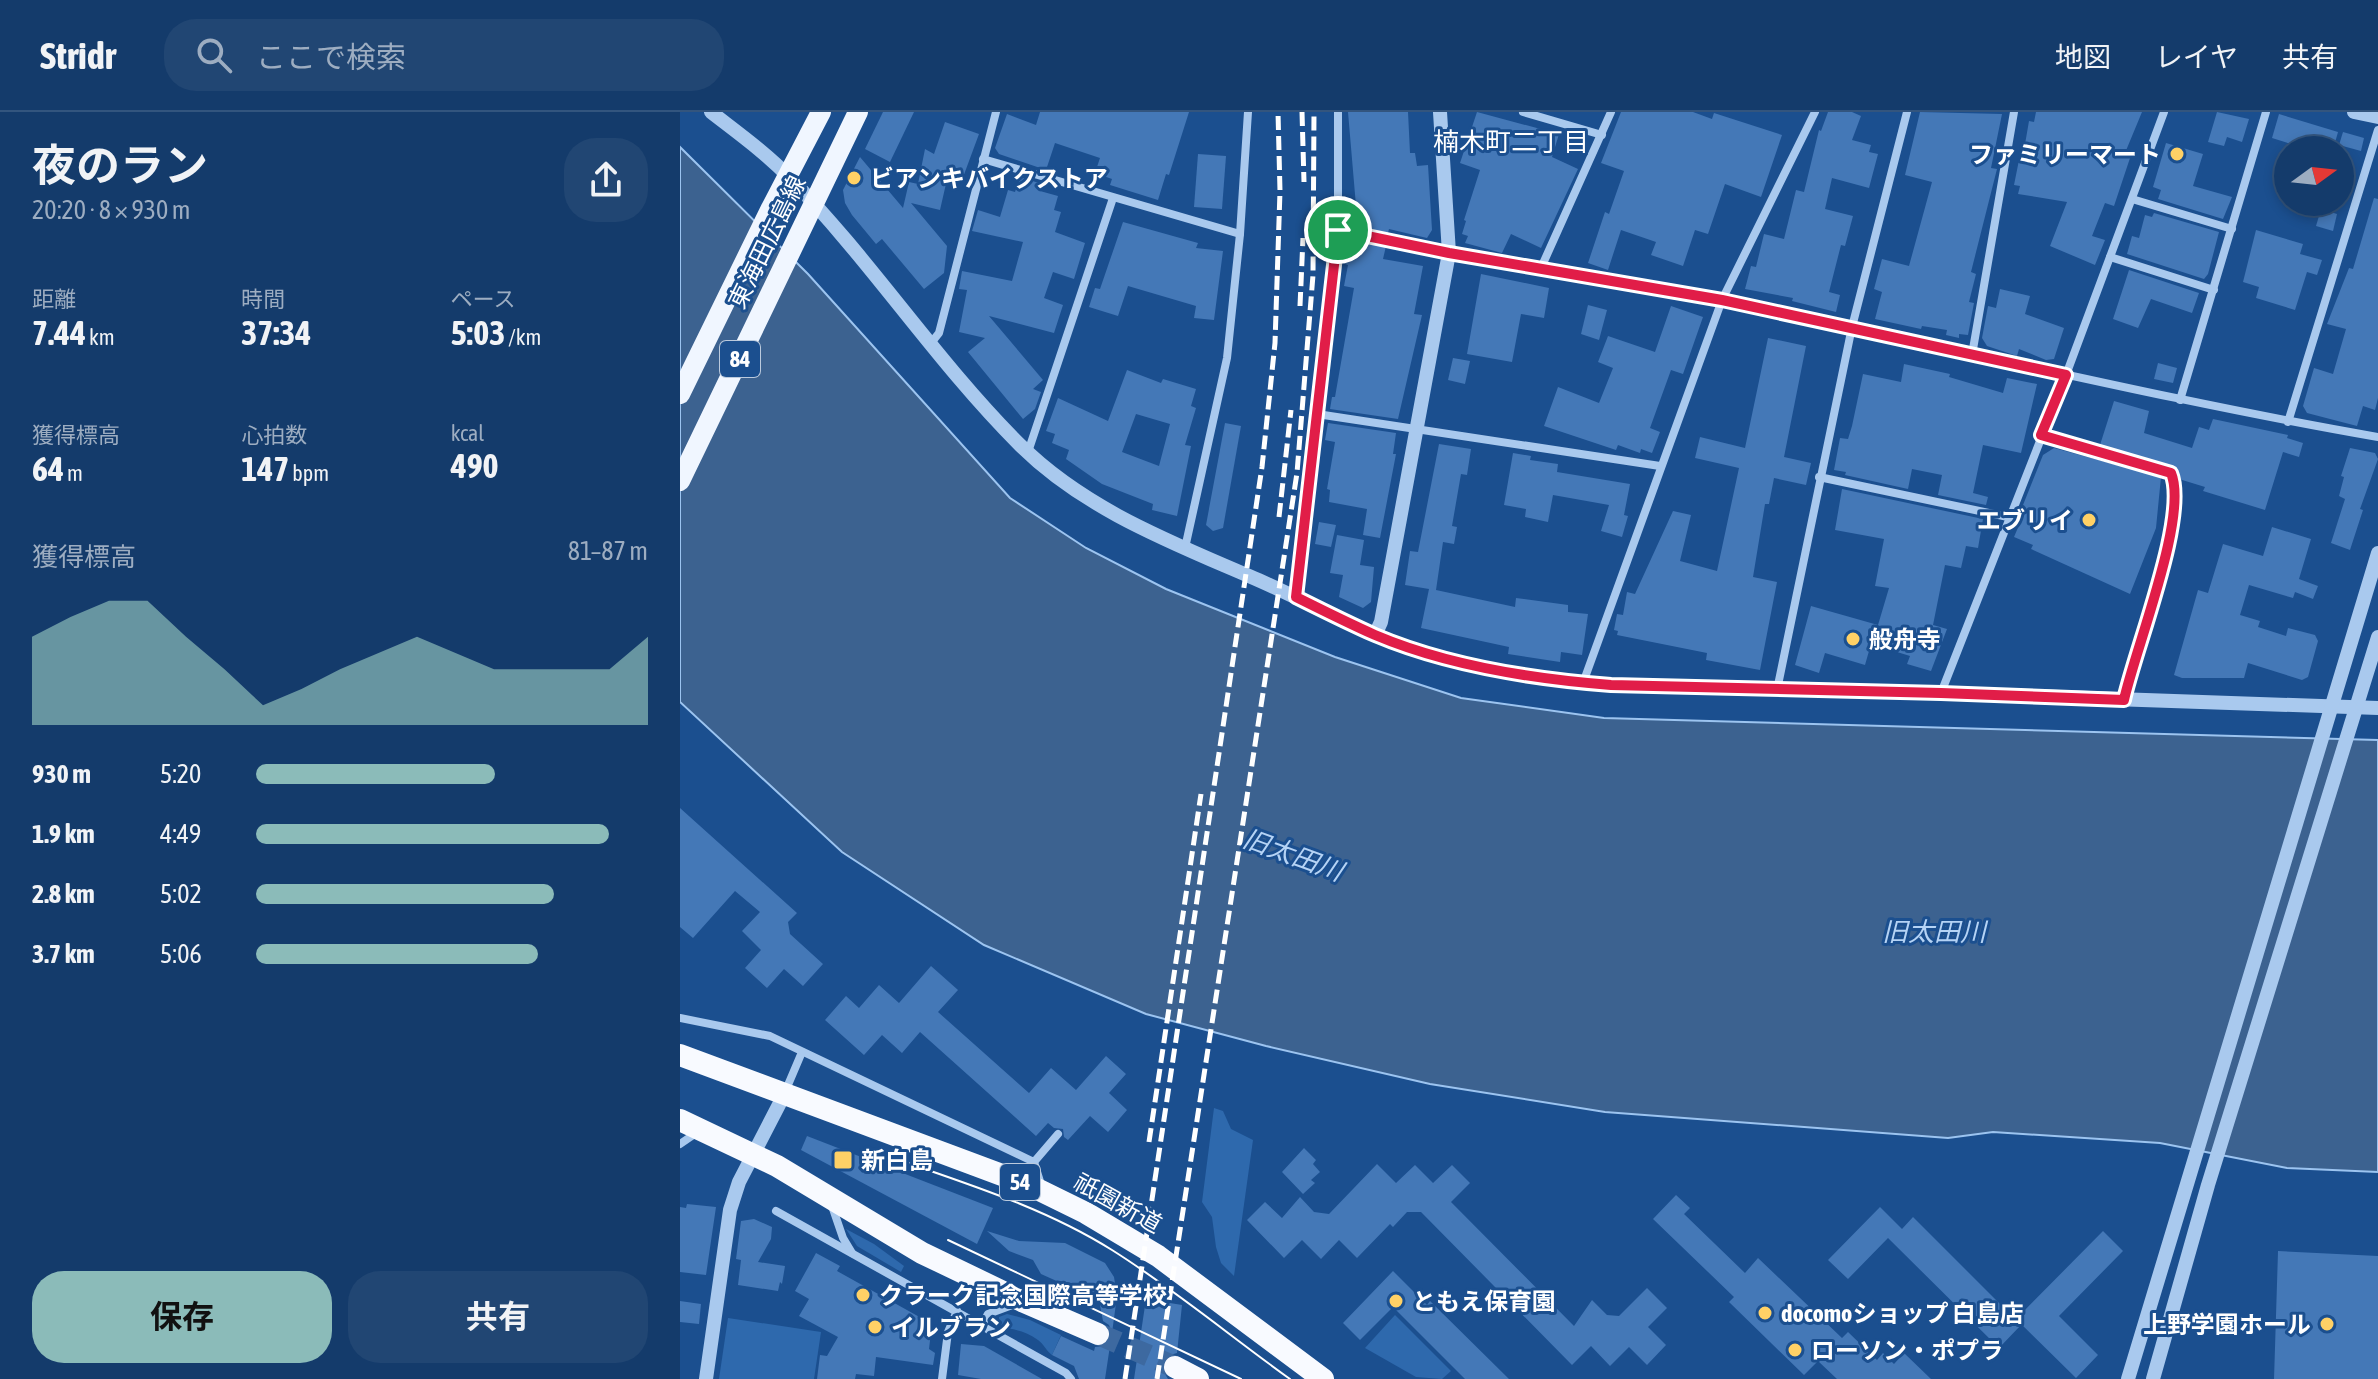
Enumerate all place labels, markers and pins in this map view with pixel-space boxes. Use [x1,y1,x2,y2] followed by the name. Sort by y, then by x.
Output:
[1969,141,2161,168] place label: ファミリーマート
[2168,145,2186,163] marker: ファミリーマート
[870,165,1108,192] place label: ビアンキバイクストア
[845,169,863,187] marker: ビアンキバイクストア
[1304,196,1372,264] pin
[1977,507,2073,534] place label: エブリイ
[2080,511,2098,529] marker: エブリイ
[1869,626,1941,653] place label: 般舟寺
[1844,630,1862,648] marker: 般舟寺
[861,1147,933,1174] place label: 新白島
[832,1149,854,1171] marker: 新白島
[879,1282,1167,1309] place label: クラーク記念国際高等学校
[854,1286,872,1304] marker: クラーク記念国際高等学校
[1412,1288,1556,1315] place label: ともえ保育園
[1387,1292,1405,1310] marker: ともえ保育園
[1781,1300,2024,1327] place label: docomoショップ 白島店
[1756,1304,1774,1322] marker: docomoショップ 白島店
[2143,1311,2311,1338] place label: 上野学園ホール
[891,1314,1011,1341] place label: イルブラン
[2318,1315,2336,1333] marker: 上野学園ホール
[866,1318,884,1336] marker: イルブラン
[1811,1337,2003,1364] place label: ローソン・ポプラ
[1786,1341,1804,1359] marker: ローソン・ポプラ

